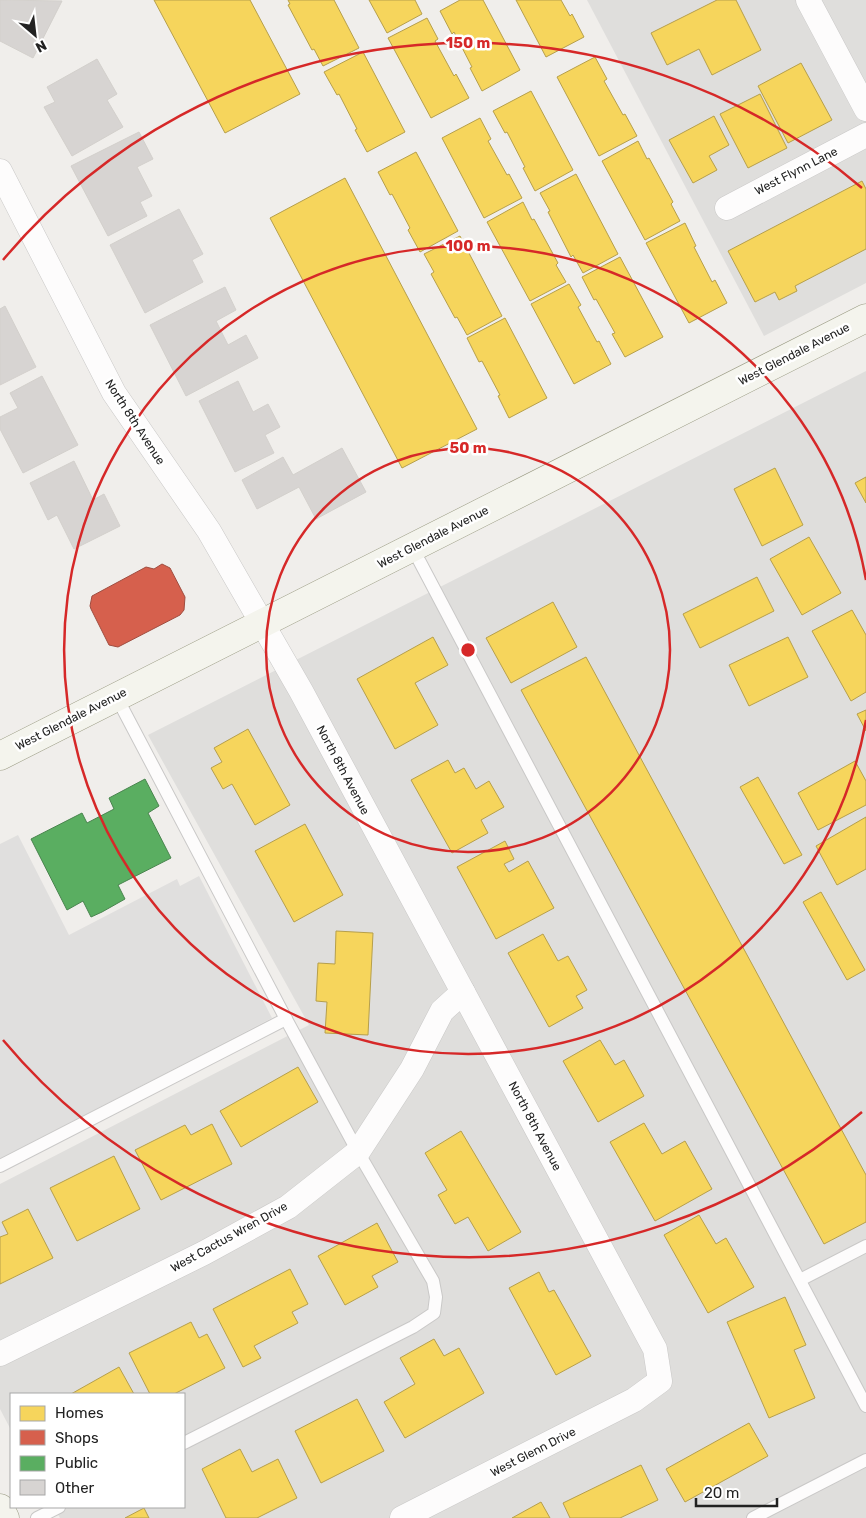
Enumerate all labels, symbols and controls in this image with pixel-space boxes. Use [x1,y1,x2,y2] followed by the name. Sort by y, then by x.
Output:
[10,10,60,60] north arrow
[446,34,490,52] text: 150 m
[32,36,49,56] text: N
[752,144,840,198] street label: West Flynn Lane
[446,237,490,255] text: 100 m
[736,320,852,388] street label: West Glendale Avenue
[102,377,168,468] street label: North 8th Avenue
[450,439,486,457] text: 50 m
[375,503,491,571] street label: West Glendale Avenue
[459,641,477,659] centre of rings
[13,685,129,753] street label: West Glendale Avenue
[314,723,373,817] street label: North 8th Avenue
[506,1079,565,1173] street label: North 8th Avenue
[168,1199,290,1275] street label: West Cactus Wren Drive
[10,1393,185,1508] legend
[55,1404,104,1422] text: Homes
[488,1424,578,1480] street label: West Glenn Drive
[55,1429,99,1447] text: Shops
[55,1454,98,1472] text: Public
[696,1476,777,1508] scale bar
[55,1479,95,1497] text: Other
[704,1484,739,1502] text: 20 m

